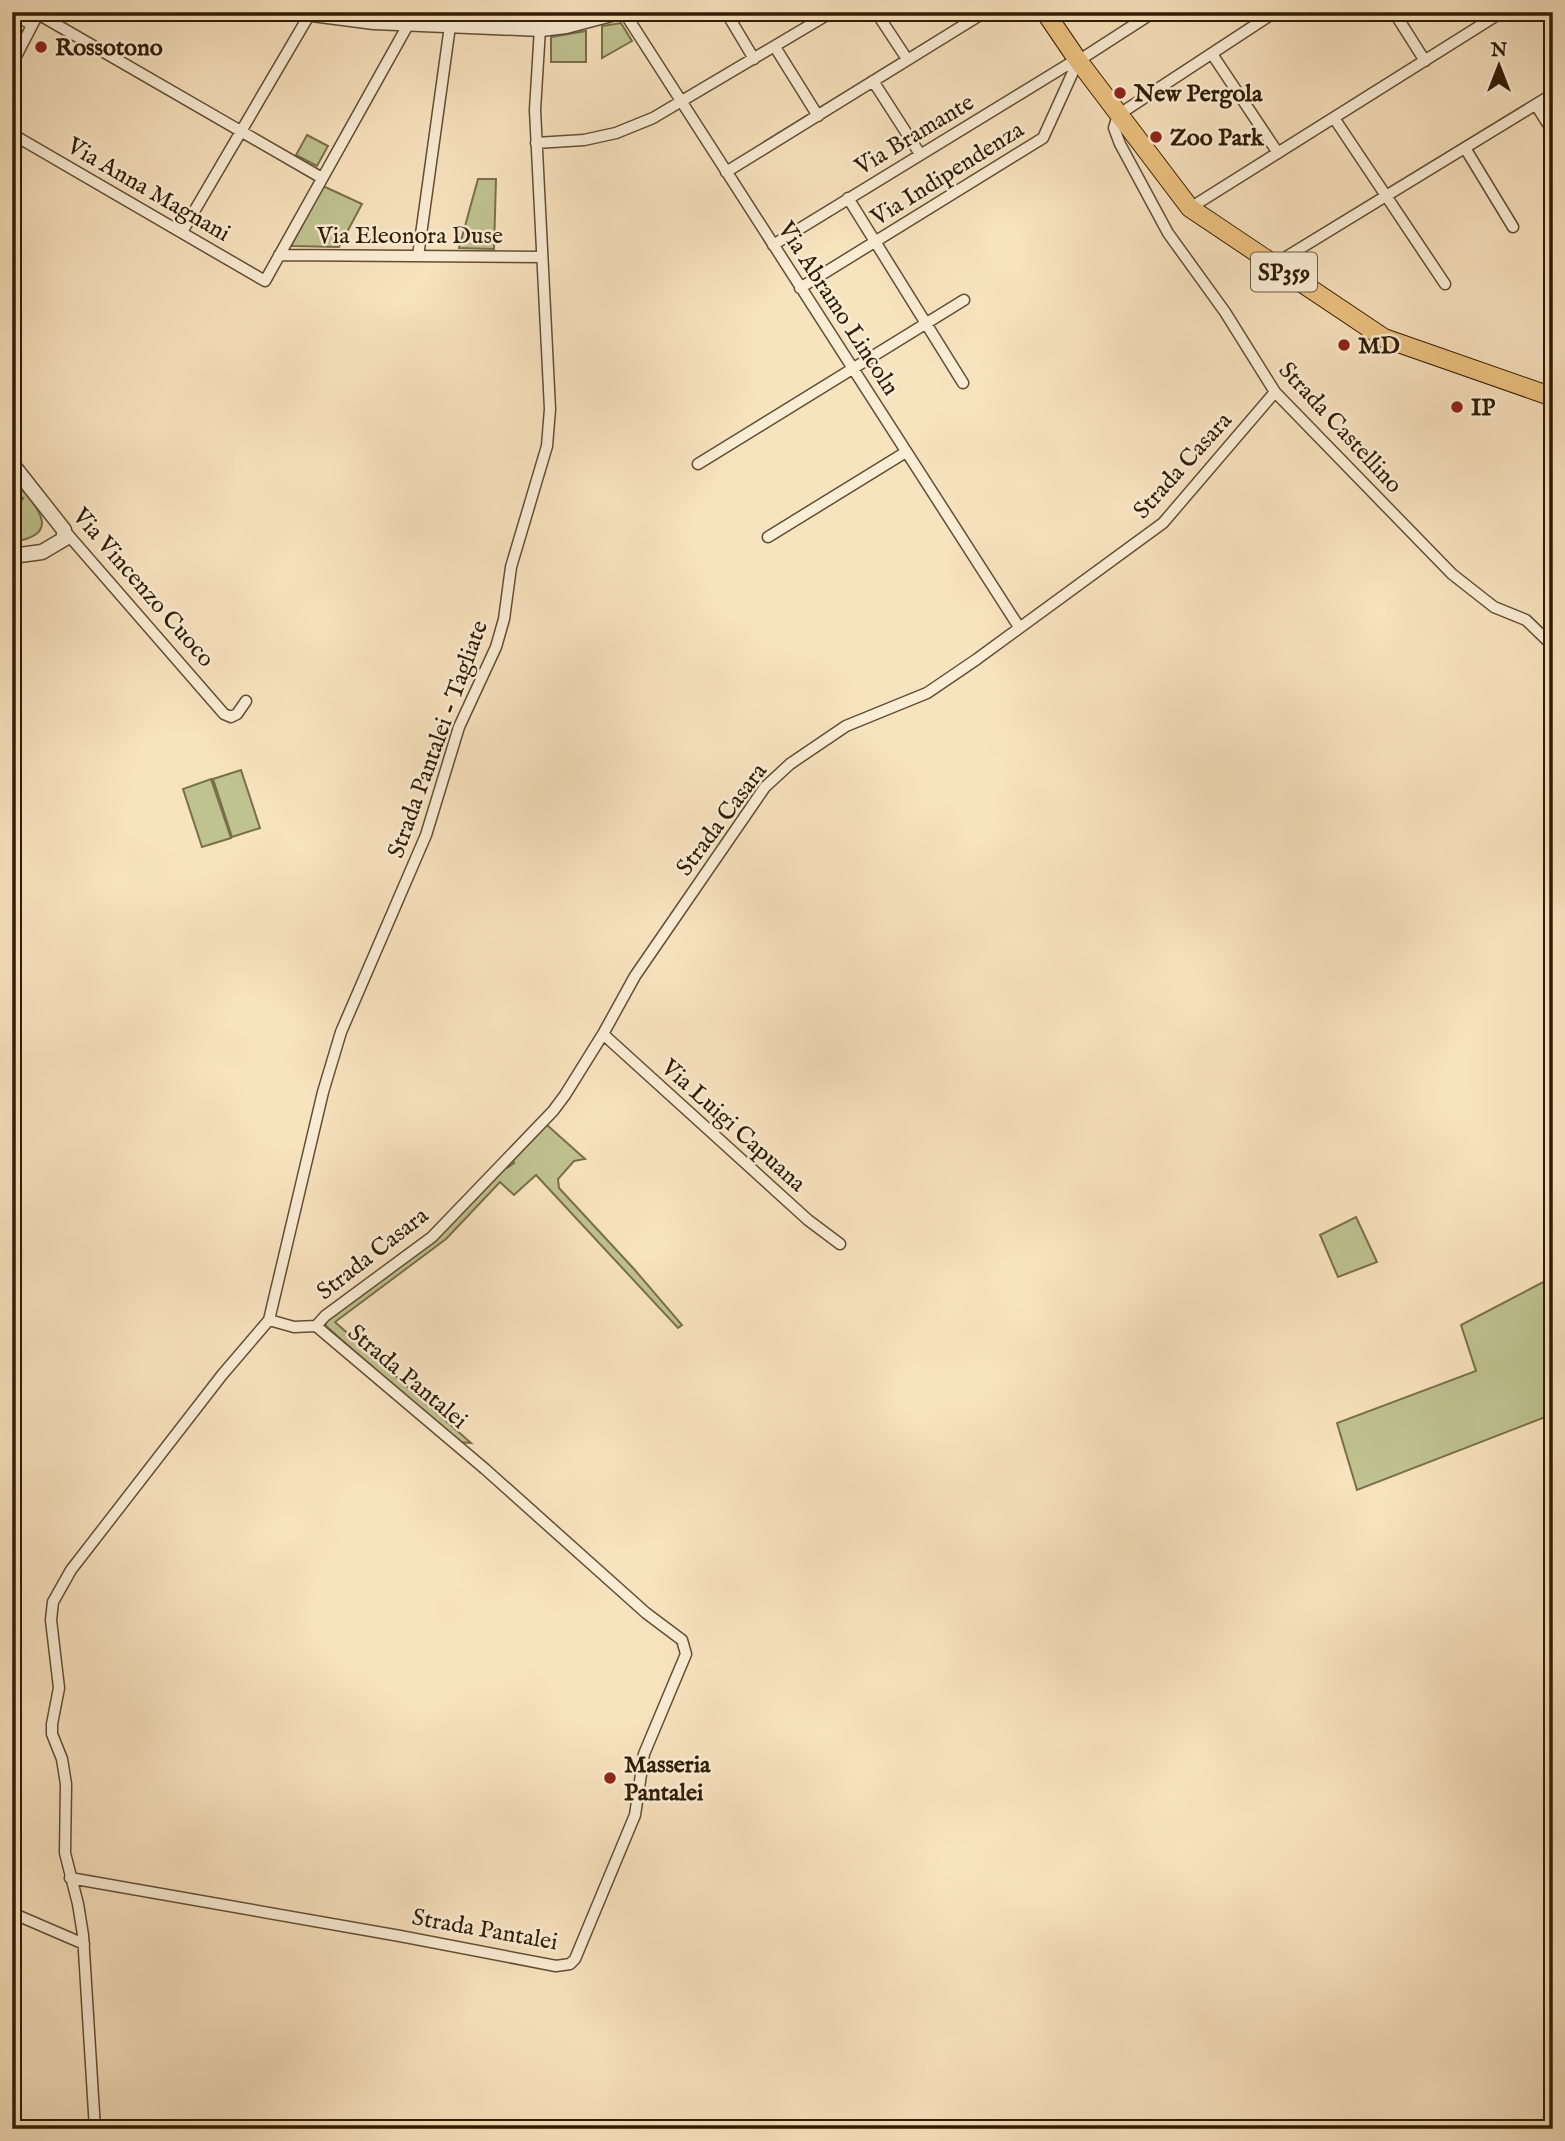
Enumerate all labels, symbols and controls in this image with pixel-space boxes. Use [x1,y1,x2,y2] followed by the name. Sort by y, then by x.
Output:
[1464,32,1534,102] north arrow
[55,33,163,64] place label: Rossotono
[33,39,49,55] marker: Rossotono
[1490,39,1508,63] text: N
[1133,79,1263,110] place label: New Pergola
[1112,85,1128,101] marker: New Pergola
[849,88,980,184] street label: Via Bramante
[865,114,1031,234] street label: Via Indipendenza
[1170,123,1265,154] place label: Zoo Park
[1148,129,1164,145] marker: Zoo Park
[60,131,235,250] street label: Via Anna Magnani
[769,215,906,402] street label: Via Abramo Lincoln
[316,221,503,252] street label: Via Eleonora Duse
[1251,252,1317,292] road number: SP359
[1358,331,1400,362] place label: MD
[1336,337,1352,353] marker: MD
[1271,356,1409,500] street label: Strada Castellino
[1471,393,1495,424] place label: IP
[1449,399,1465,415] marker: IP
[1127,406,1240,526] street label: Strada Casara
[64,501,221,674] street label: Via Vincenzo Cuoco
[381,616,496,863] street label: Strada Pantalei - Tagliate
[670,757,775,883] street label: Strada Casara
[653,1052,812,1200] street label: Via Luigi Capuana
[311,1200,436,1308] street label: Strada Casara
[341,1318,473,1436] street label: Strada Pantalei
[624,1750,711,1809] place label: Masseria Pantalei
[602,1770,618,1786] marker: Masseria Pantalei
[409,1902,560,1959] street label: Strada Pantalei

